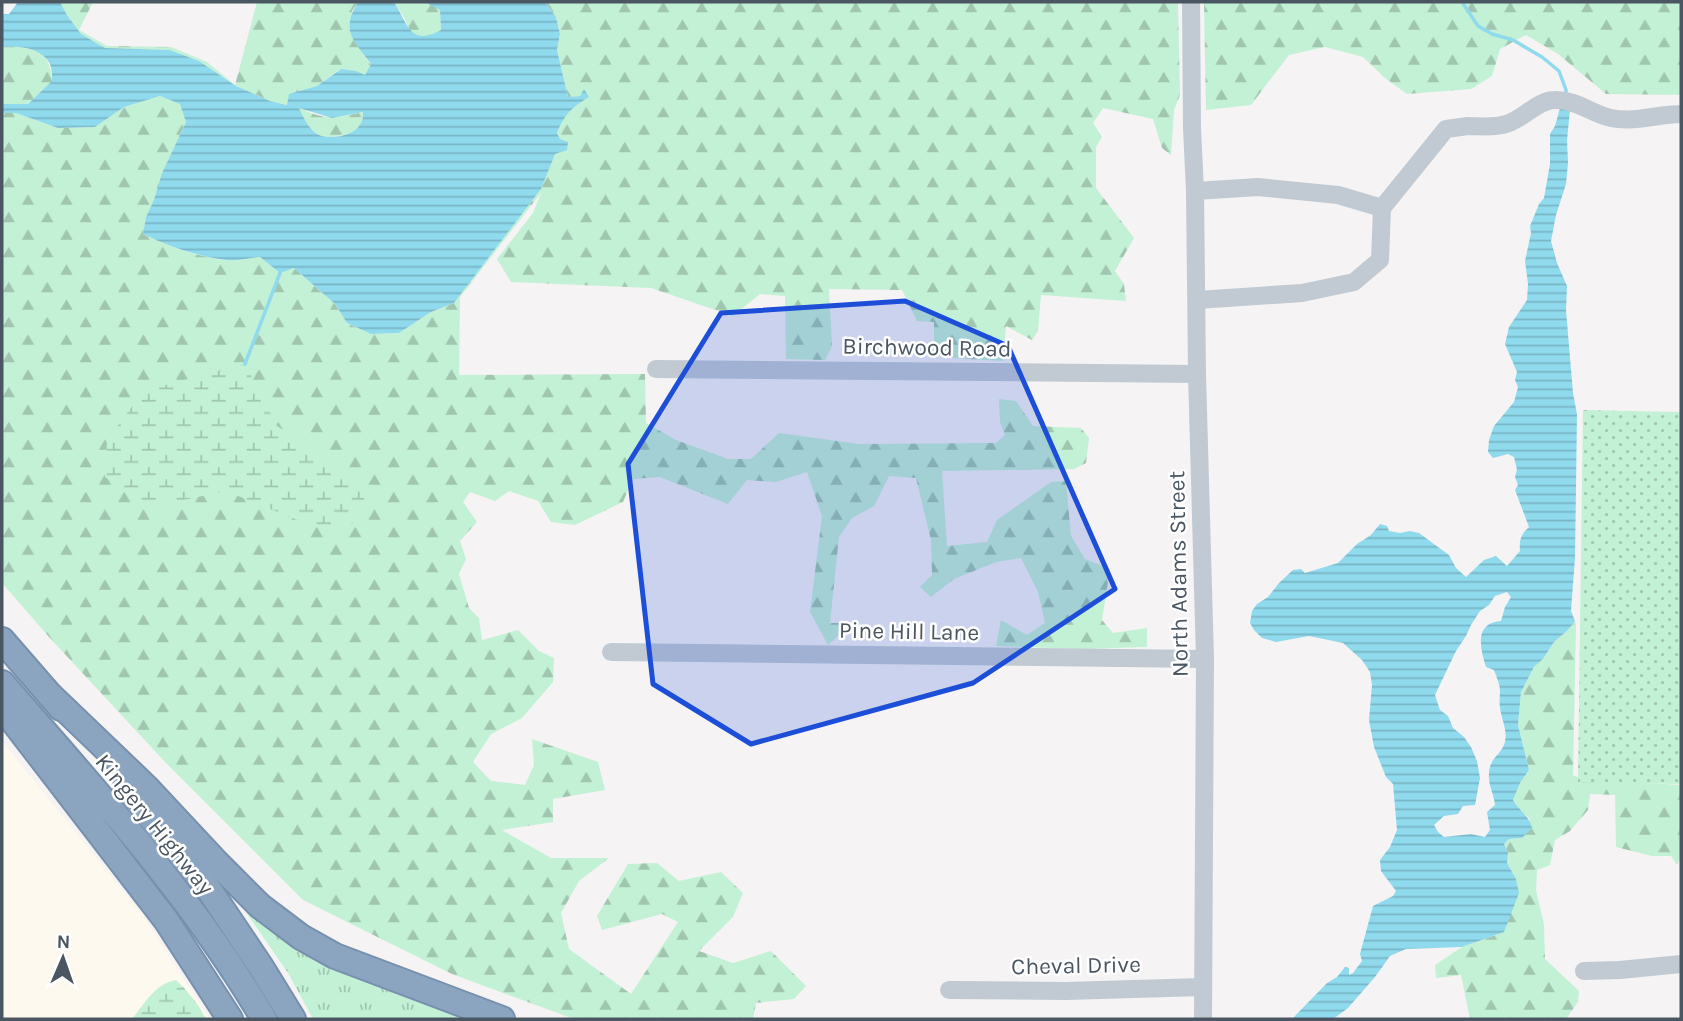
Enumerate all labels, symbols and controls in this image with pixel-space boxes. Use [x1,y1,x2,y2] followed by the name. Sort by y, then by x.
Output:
[842,333,1012,362] street label: Birchwood Road
[1163,470,1194,677] street label: North Adams Street
[839,617,979,646] street label: Pine Hill Lane
[90,749,220,900] street label: Kingery Highway
[28,923,98,993] north arrow
[56,931,71,953] text: N
[1011,951,1141,980] street label: Cheval Drive

